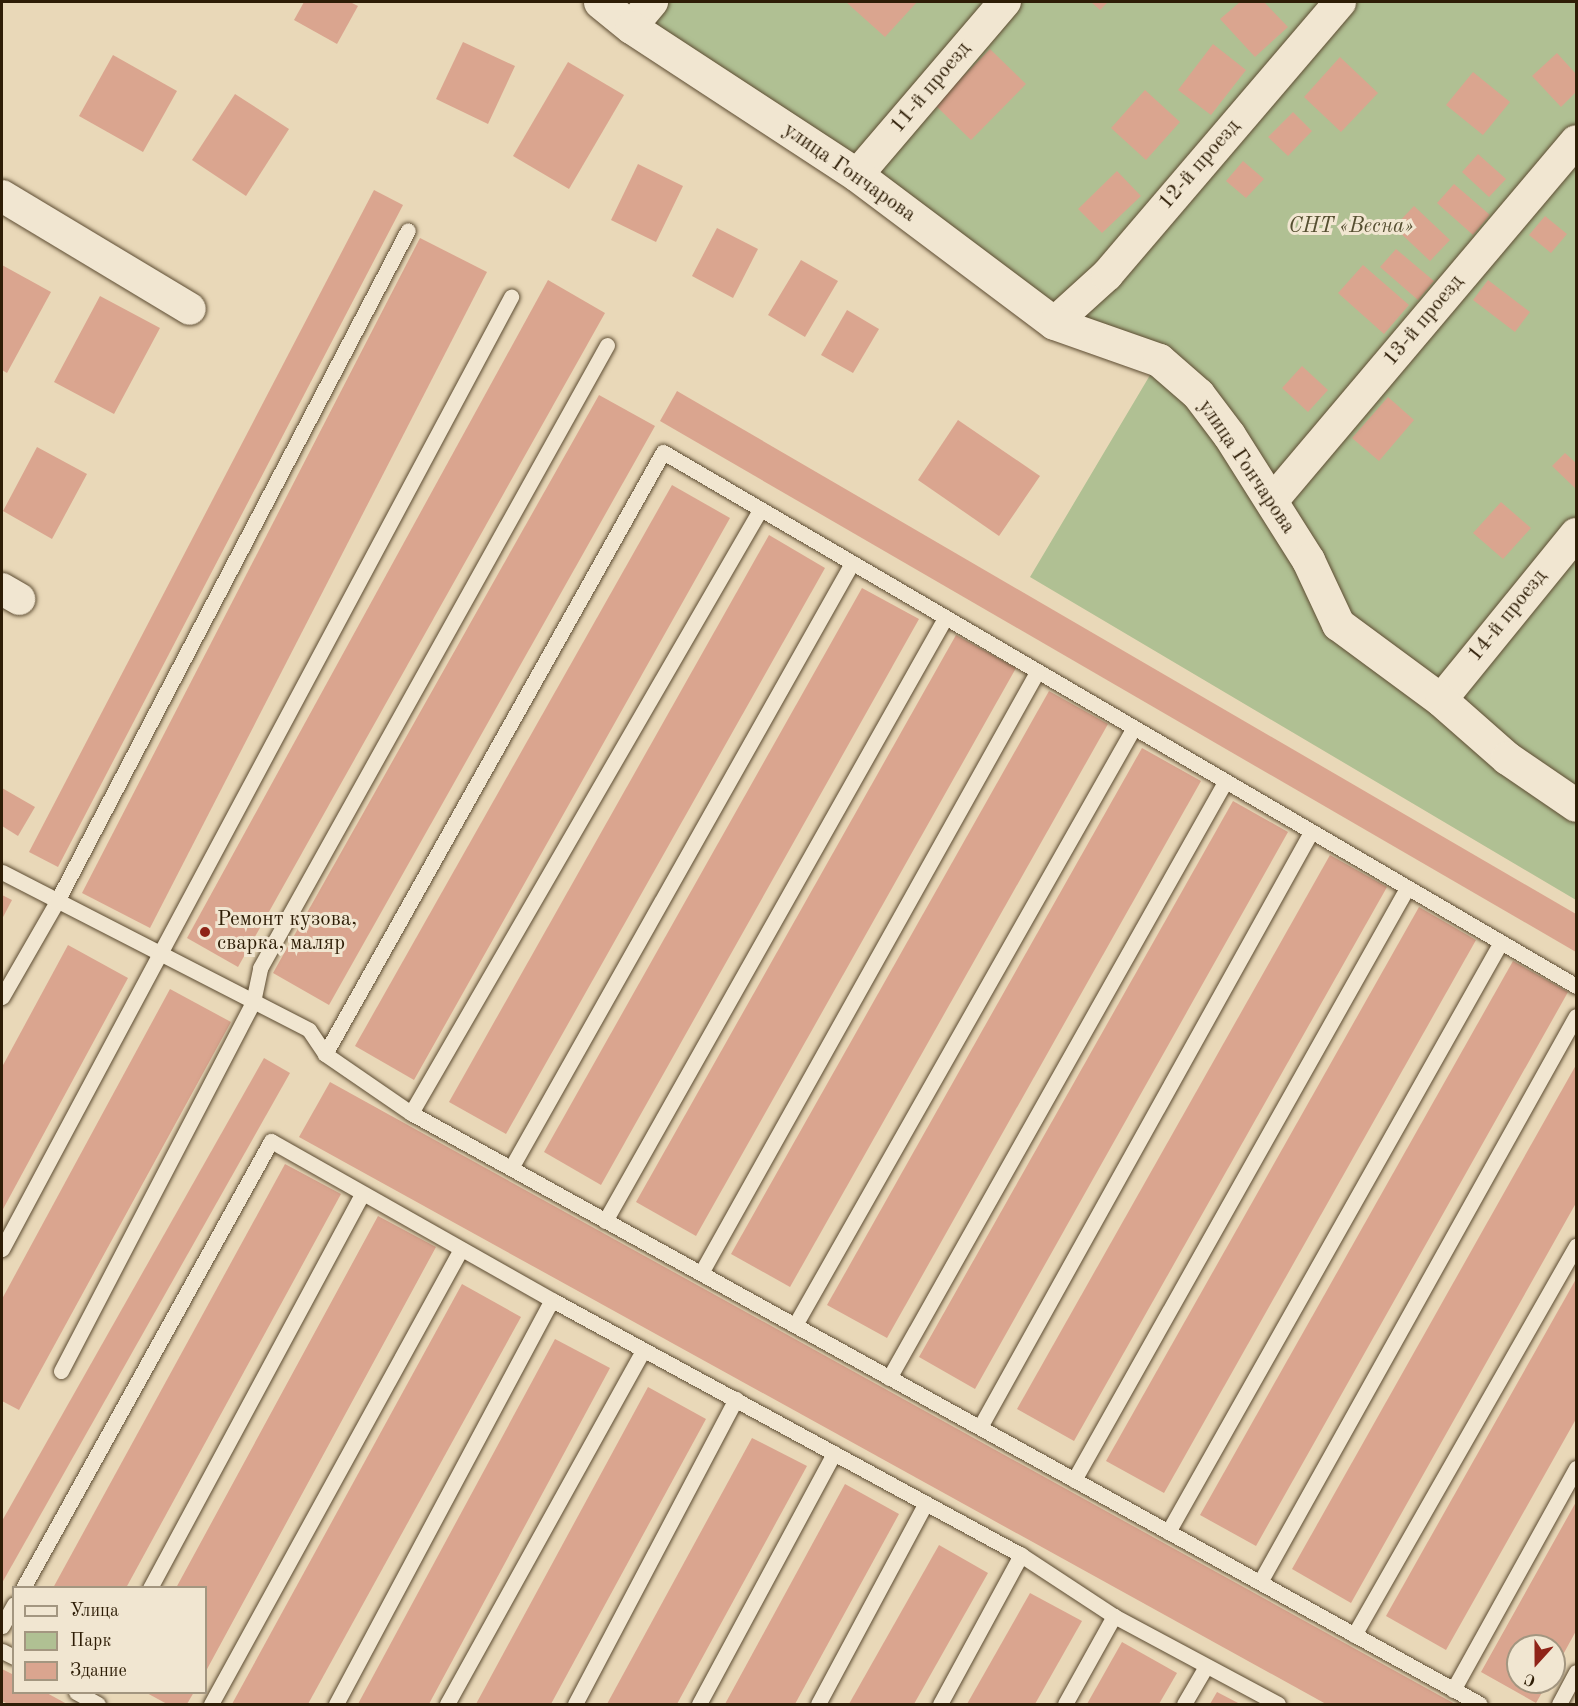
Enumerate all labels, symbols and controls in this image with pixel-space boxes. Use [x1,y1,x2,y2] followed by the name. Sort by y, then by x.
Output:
[886,37,976,139] street label: 11-й проезд
[1154,115,1246,215] street label: 12-й проезд
[778,118,920,228] street label: улица Гончарова
[1289,214,1413,240] park label: СНТ «Весна»
[1379,270,1469,372] street label: 13-й проезд
[1192,395,1300,539] street label: улица Гончарова
[1463,565,1553,667] street label: 14-й проезд
[217,907,357,957] place label: Ремонт кузова, сварка, маляр
[198,925,212,939] marker: Ремонт кузова, сварка, маляр
[12,1586,207,1694] legend
[70,1602,119,1620] text: Улица
[70,1632,111,1650] text: Парк
[1506,1634,1566,1694] north arrow
[70,1662,127,1680] text: Здание
[1522,1670,1538,1688] text: С

